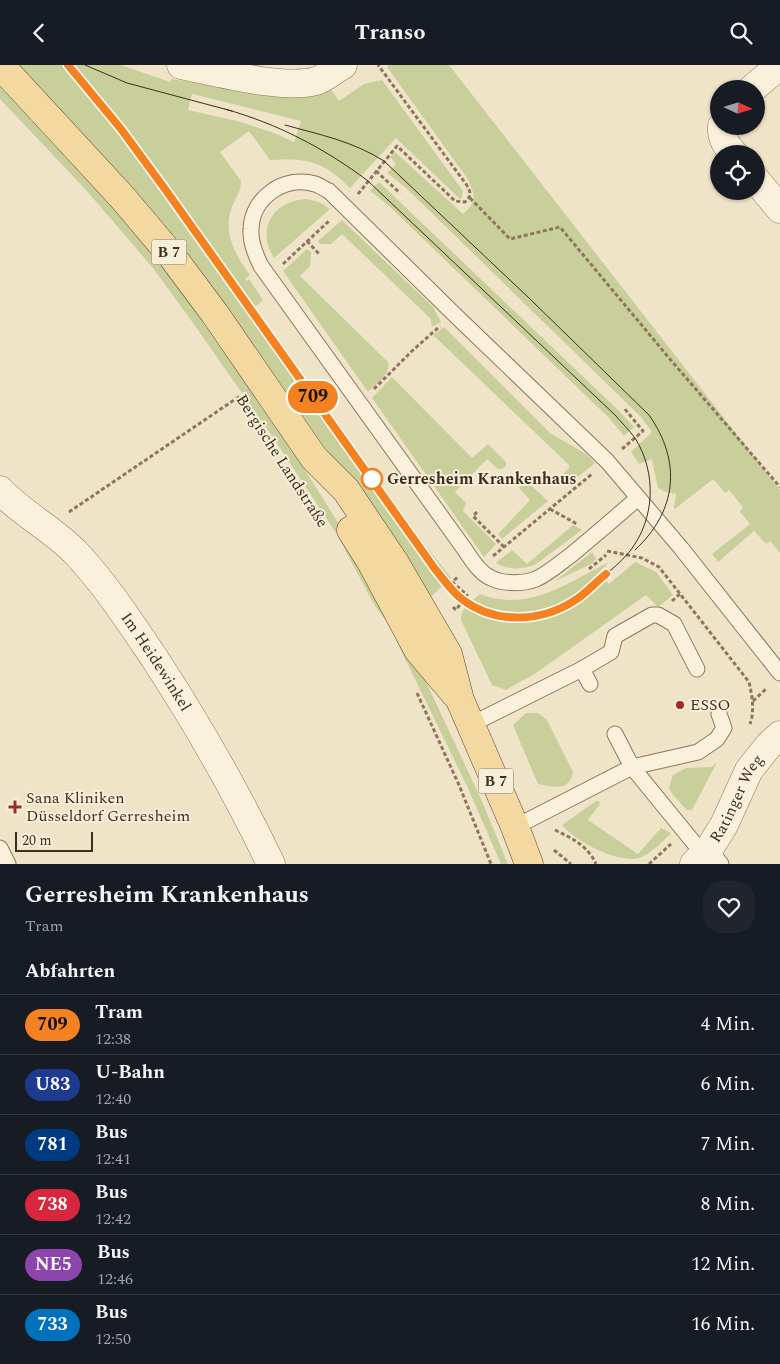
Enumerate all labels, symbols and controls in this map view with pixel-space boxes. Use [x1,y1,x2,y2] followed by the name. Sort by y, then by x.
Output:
[355,16,425,49] text: Transo
[25,19,53,47] icon: back
[727,19,755,47] icon: search
[710,80,765,135] north arrow
[710,80,765,200] map controls
[710,145,765,200] button: locate
[152,239,186,265] road number: B 7
[284,381,342,413] line badge: 709
[298,383,328,410] text: 709
[230,390,334,532] street label: Bergische Landstraße
[387,467,576,491] place label: Gerresheim Krankenhaus
[361,468,383,490] marker: Gerresheim Krankenhaus
[115,607,197,716] street label: Im Heidewinkel
[690,693,730,717] place label: ESSO
[674,699,686,711] marker: ESSO
[704,749,769,848] street label: Ratinger Weg
[478,769,514,793] road number: B 7
[26,786,191,828] place label: Sana Kliniken Düsseldorf Gerresheim
[8,800,22,814] marker: Sana Kliniken Düsseldorf Gerresheim
[15,829,92,852] scale bar
[22,830,52,851] text: 20 m
[25,877,309,913] text: Gerresheim Krankenhaus
[703,881,755,933] button: heart
[25,914,63,938] text: Tram
[25,957,115,986] text: Abfahrten
[95,998,143,1027] text: Tram
[701,1010,755,1039] text: 4 Min.
[37,1011,68,1038] text: 709
[95,1027,131,1051] text: 12:38
[95,1058,165,1087] text: U-Bahn
[701,1070,755,1099] text: 6 Min.
[35,1071,70,1098] text: U83
[95,1087,131,1111] text: 12:40
[95,1118,128,1147] text: Bus
[701,1130,755,1159] text: 7 Min.
[37,1131,68,1158] text: 781
[95,1147,131,1171] text: 12:41
[95,1178,128,1207] text: Bus
[701,1190,755,1219] text: 8 Min.
[37,1191,68,1218] text: 738
[95,1207,131,1231] text: 12:42
[97,1238,130,1267] text: Bus
[691,1250,755,1279] text: 12 Min.
[35,1251,72,1278] text: NE5
[97,1267,133,1291] text: 12:46
[95,1298,128,1327] text: Bus
[691,1310,755,1339] text: 16 Min.
[37,1311,68,1338] text: 733
[95,1327,131,1351] text: 12:50

